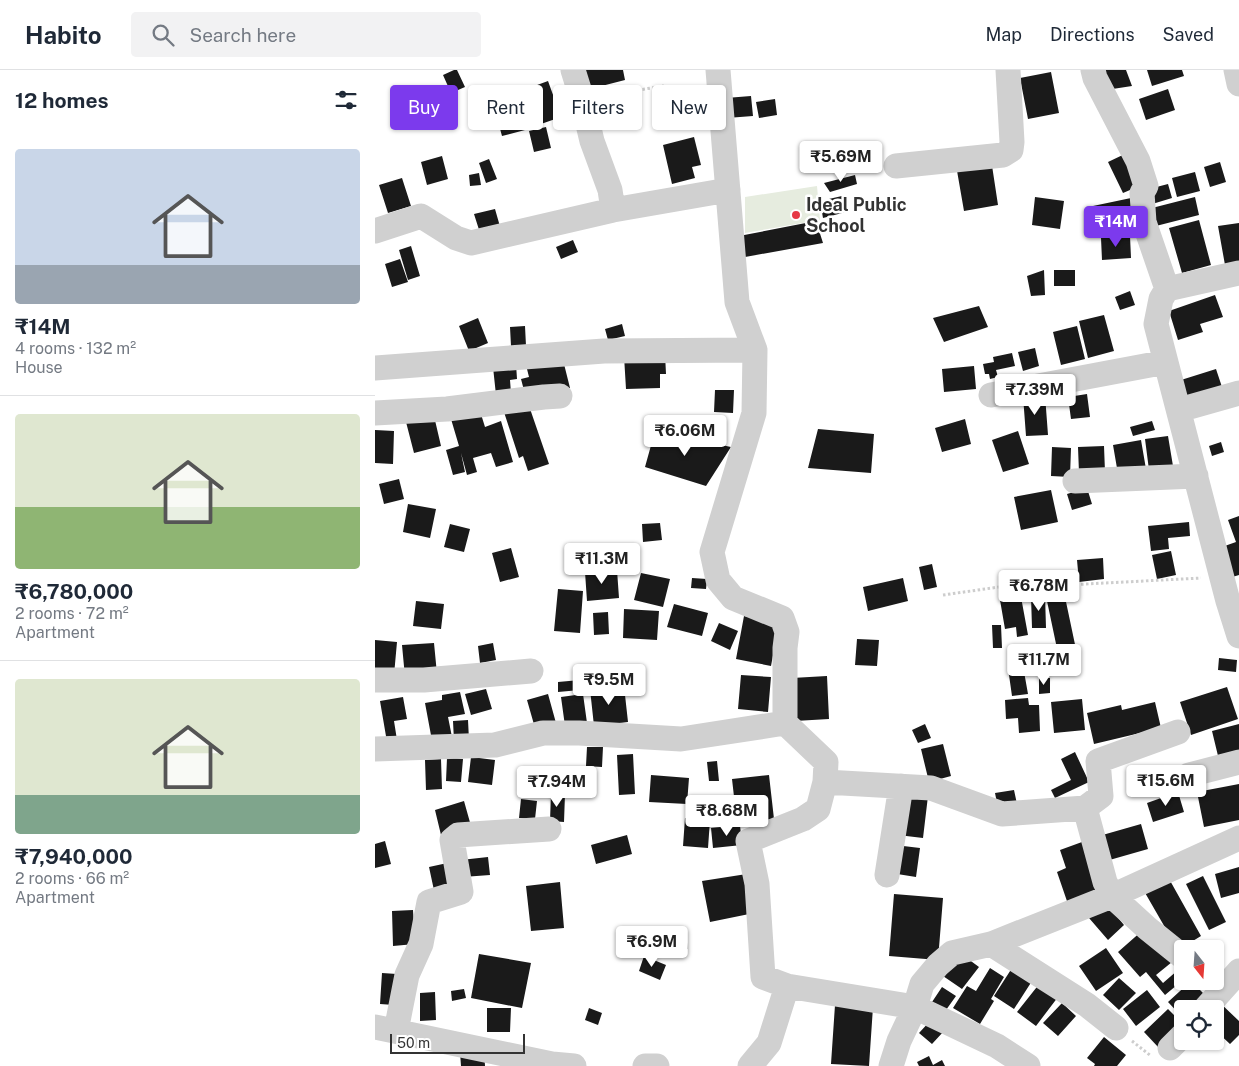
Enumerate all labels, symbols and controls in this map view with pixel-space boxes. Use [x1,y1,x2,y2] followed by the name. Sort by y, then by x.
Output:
[131,12,481,57] search box
[25,21,101,49] text: Habito
[149,21,177,49] icon: search
[189,24,296,46] text: Search here
[985,24,1022,45] text: Map
[1050,24,1135,45] text: Directions
[1163,24,1214,45] text: Saved
[390,85,458,130] chip: Buy
[468,85,543,130] chip: Rent
[553,85,642,130] chip: Filters
[652,85,726,130] chip: New
[332,86,360,114] icon: filters
[15,88,109,113] text: 12 homes
[800,140,882,183] pin: ₹5.69M
[810,147,872,166] text: ₹5.69M
[143,181,233,271] icon: home
[806,194,907,236] place label: Ideal Public School
[1086,206,1146,248] pin: ₹14M
[790,209,802,221] marker: Ideal Public School
[1095,212,1137,231] text: ₹14M
[15,314,71,339] text: ₹14M
[15,339,136,358] text: 4 rooms · 132 m²
[15,358,63,377] text: House
[994,374,1076,416] pin: ₹7.39M
[1006,380,1064,399] text: ₹7.39M
[644,414,726,457] pin: ₹6.06M
[655,421,715,440] text: ₹6.06M
[143,447,233,537] icon: home
[561,542,643,585] pin: ₹11.3M
[575,549,629,568] text: ₹11.3M
[998,570,1080,612] pin: ₹6.78M
[1009,576,1069,595] text: ₹6.78M
[15,579,133,604] text: ₹6,780,000
[15,604,129,623] text: 2 rooms · 72 m²
[15,623,95,642] text: Apartment
[1003,644,1085,686] pin: ₹11.7M
[1018,650,1070,669] text: ₹11.7M
[574,664,644,706] pin: ₹9.5M
[584,670,634,689] text: ₹9.5M
[143,712,233,802] icon: home
[1125,764,1207,807] pin: ₹15.6M
[516,766,598,808] pin: ₹7.94M
[1137,771,1195,790] text: ₹15.6M
[528,772,586,791] text: ₹7.94M
[686,794,768,837] pin: ₹8.68M
[696,801,758,820] text: ₹8.68M
[15,844,132,869] text: ₹7,940,000
[15,869,129,888] text: 2 rooms · 66 m²
[15,888,95,907] text: Apartment
[617,926,687,968] pin: ₹6.9M
[627,932,677,951] text: ₹6.9M
[1174,940,1224,990] north arrow
[1174,940,1224,1050] map controls
[1174,1000,1224,1050] button: locate
[390,1031,525,1054] scale bar
[397,1035,430,1051] text: 50 m

